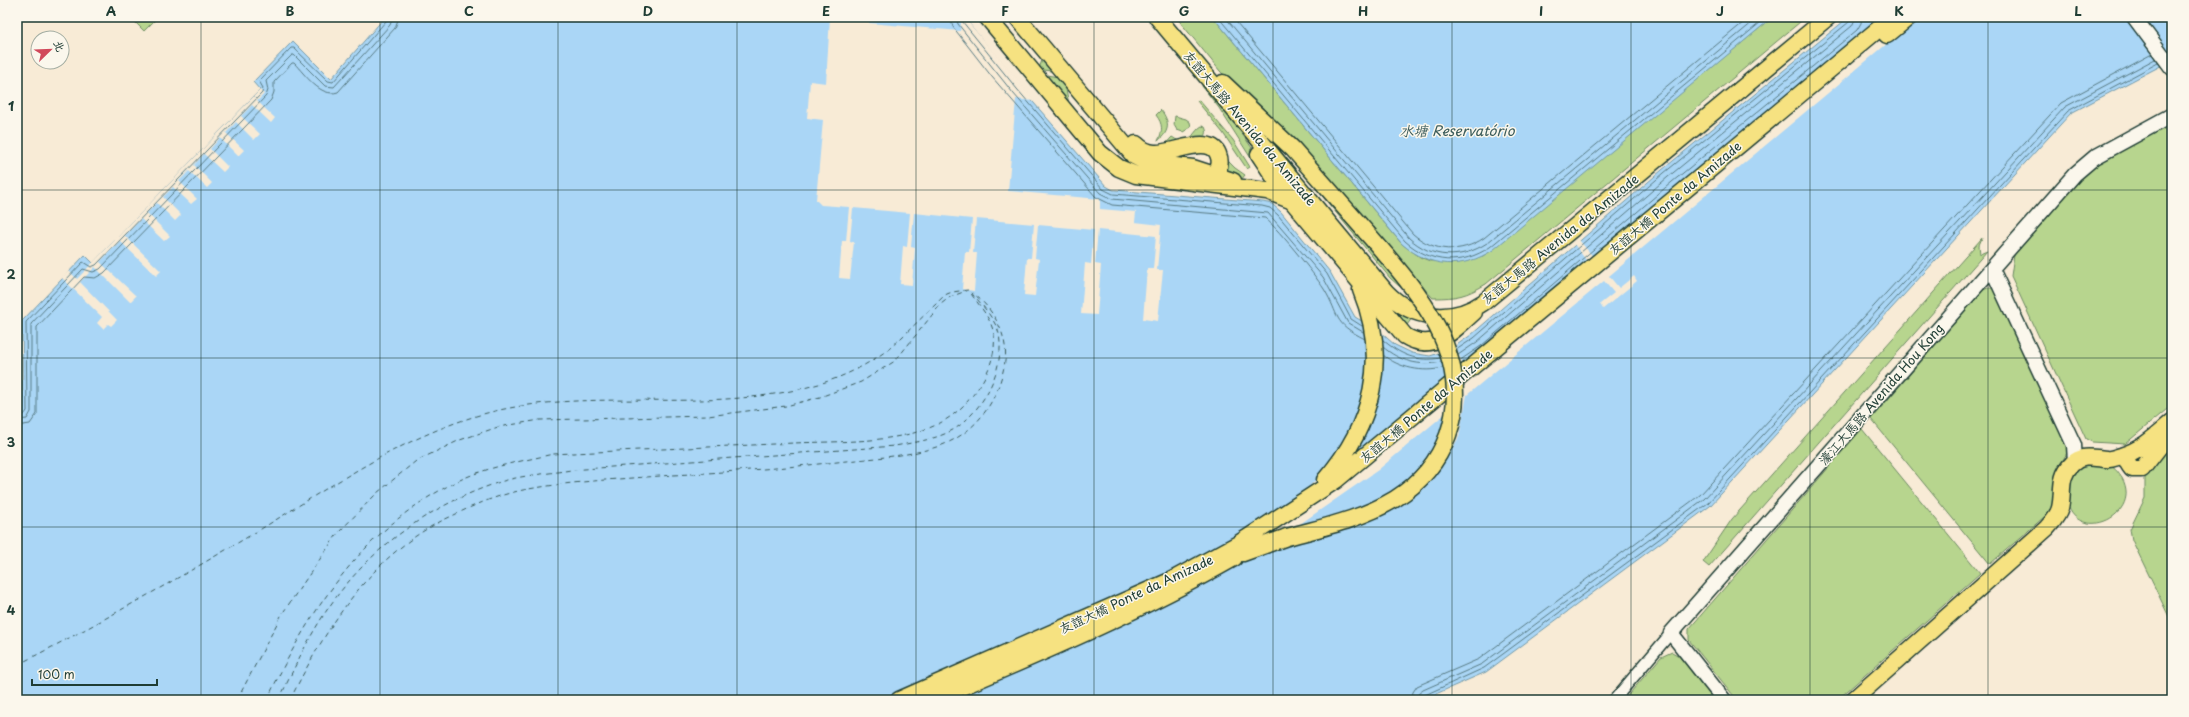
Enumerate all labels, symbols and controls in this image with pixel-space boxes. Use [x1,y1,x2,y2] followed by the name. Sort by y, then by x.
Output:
[106,1,116,20] text: A
[286,1,295,20] text: B
[464,1,474,20] text: C
[643,1,653,20] text: D
[822,1,830,20] text: E
[1001,1,1009,20] text: F
[1179,1,1189,20] text: G
[1358,1,1368,20] text: H
[1539,1,1543,20] text: I
[1716,1,1724,20] text: J
[1894,1,1904,20] text: K
[2074,1,2082,20] text: L
[30,30,70,70] north arrow
[50,38,70,54] text: 北
[1180,46,1321,209] street label: 友誼大馬路 Avenida da Amizade
[8,96,14,115] text: 1
[1400,120,1516,141] water label: 水塘 Reservatório
[1604,136,1745,259] street label: 友誼大橋 Ponte da Amizade
[1477,169,1642,308] street label: 友誼大馬路 Avenida da Amizade
[6,264,16,283] text: 2
[1814,319,1948,469] street label: 濠江大馬路 Avenida Hou Kong
[1355,344,1496,467] street label: 友誼大橋 Ponte da Amizade
[7,432,16,451] text: 3
[1056,549,1216,638] street label: 友誼大橋 Ponte da Amizade
[7,600,16,619] text: 4
[32,661,157,687] scale bar
[38,665,75,683] text: 100 m

